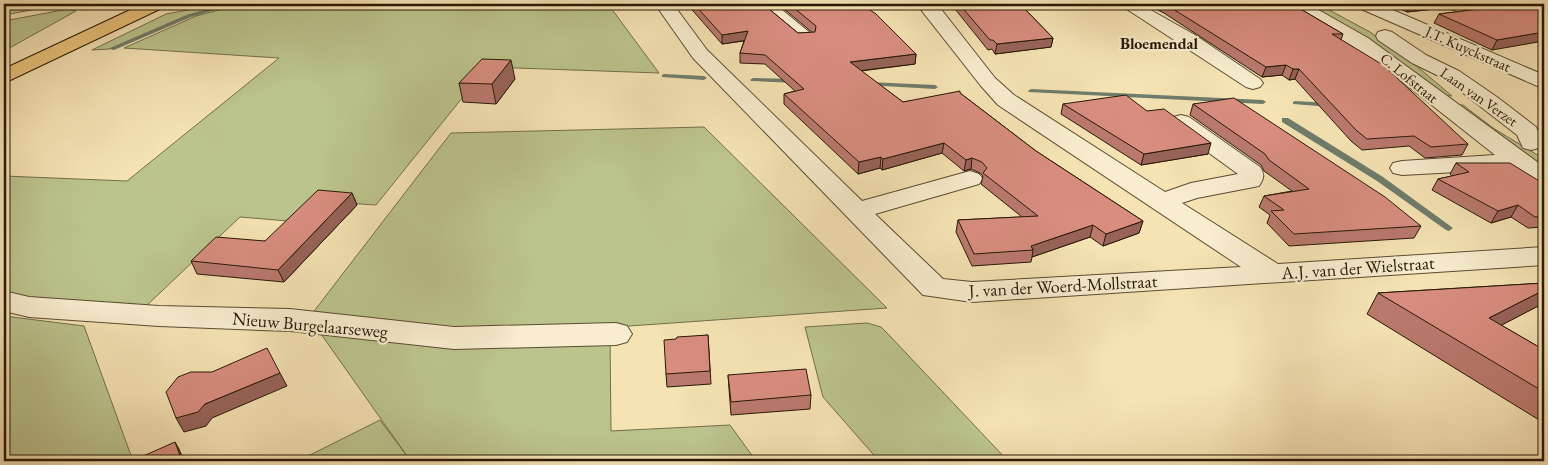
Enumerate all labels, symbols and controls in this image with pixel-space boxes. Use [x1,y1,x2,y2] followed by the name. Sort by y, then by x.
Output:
[1421,20,1514,76] street label: J.T. Kuyckstraat
[1120,33,1198,54] district label: Bloemendal
[1376,48,1442,107] street label: C. Lofstraat
[1437,63,1522,131] street label: Laan van Verzet
[1280,251,1436,284] street label: A.J. van der Wielstraat
[966,269,1158,302] street label: J. van der Woerd-Mollstraat
[231,306,389,343] street label: Nieuw Burgelaarseweg

